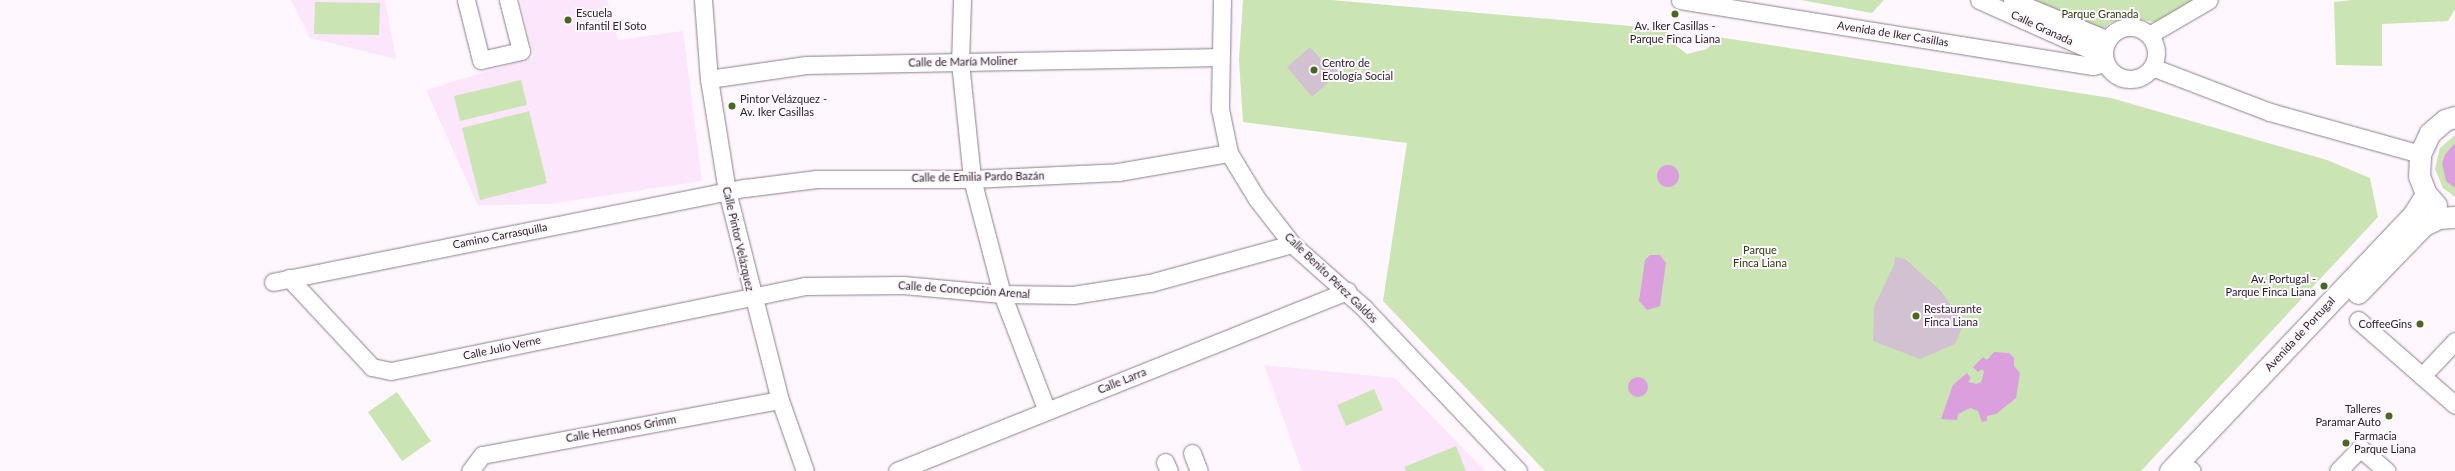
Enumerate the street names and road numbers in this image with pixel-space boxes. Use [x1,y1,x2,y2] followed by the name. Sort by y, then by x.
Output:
[2009,8,2075,48] street label: Calle Granada
[1836,19,1950,49] street label: Avenida de Iker Casillas
[908,54,1018,70] street label: Calle de María Moliner
[912,169,1044,185] street label: Calle de Emilia Pardo Bazán
[719,185,757,293] street label: Calle Pintor Velázquez
[451,220,549,252] street label: Camino Carrasquilla
[1282,230,1380,326] street label: Calle Benito Pérez Galdós
[897,279,1031,301] street label: Calle de Concepción Arenal
[2262,294,2338,374] street label: Avenida de Portugal
[462,333,542,363] street label: Calle Julio Verne
[1096,365,1148,397] street label: Calle Larra
[565,413,677,445] street label: Calle Hermanos Grimm

